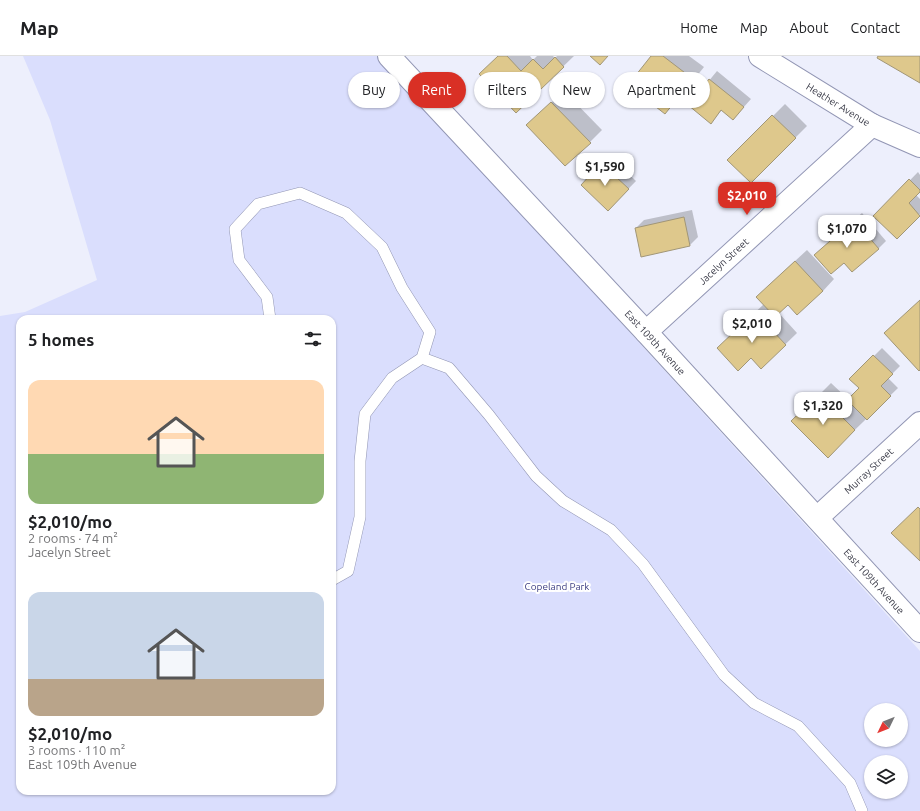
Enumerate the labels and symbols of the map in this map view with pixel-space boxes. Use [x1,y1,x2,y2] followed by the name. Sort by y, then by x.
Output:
[805,81,872,128] street label: Heather Avenue
[572,153,638,187] pin: $1,590
[714,182,780,216] pin: $2,010
[814,215,880,249] pin: $1,070
[696,235,751,287] street label: Jacelyn Street
[623,308,688,377] street label: East 109th Avenue
[719,310,785,344] pin: $2,010
[790,392,856,426] pin: $1,320
[842,445,895,496] street label: Murray Street
[842,546,907,616] street label: East 109th Avenue
[525,581,589,592] park label: Copeland Park
[864,703,908,747] north arrow

